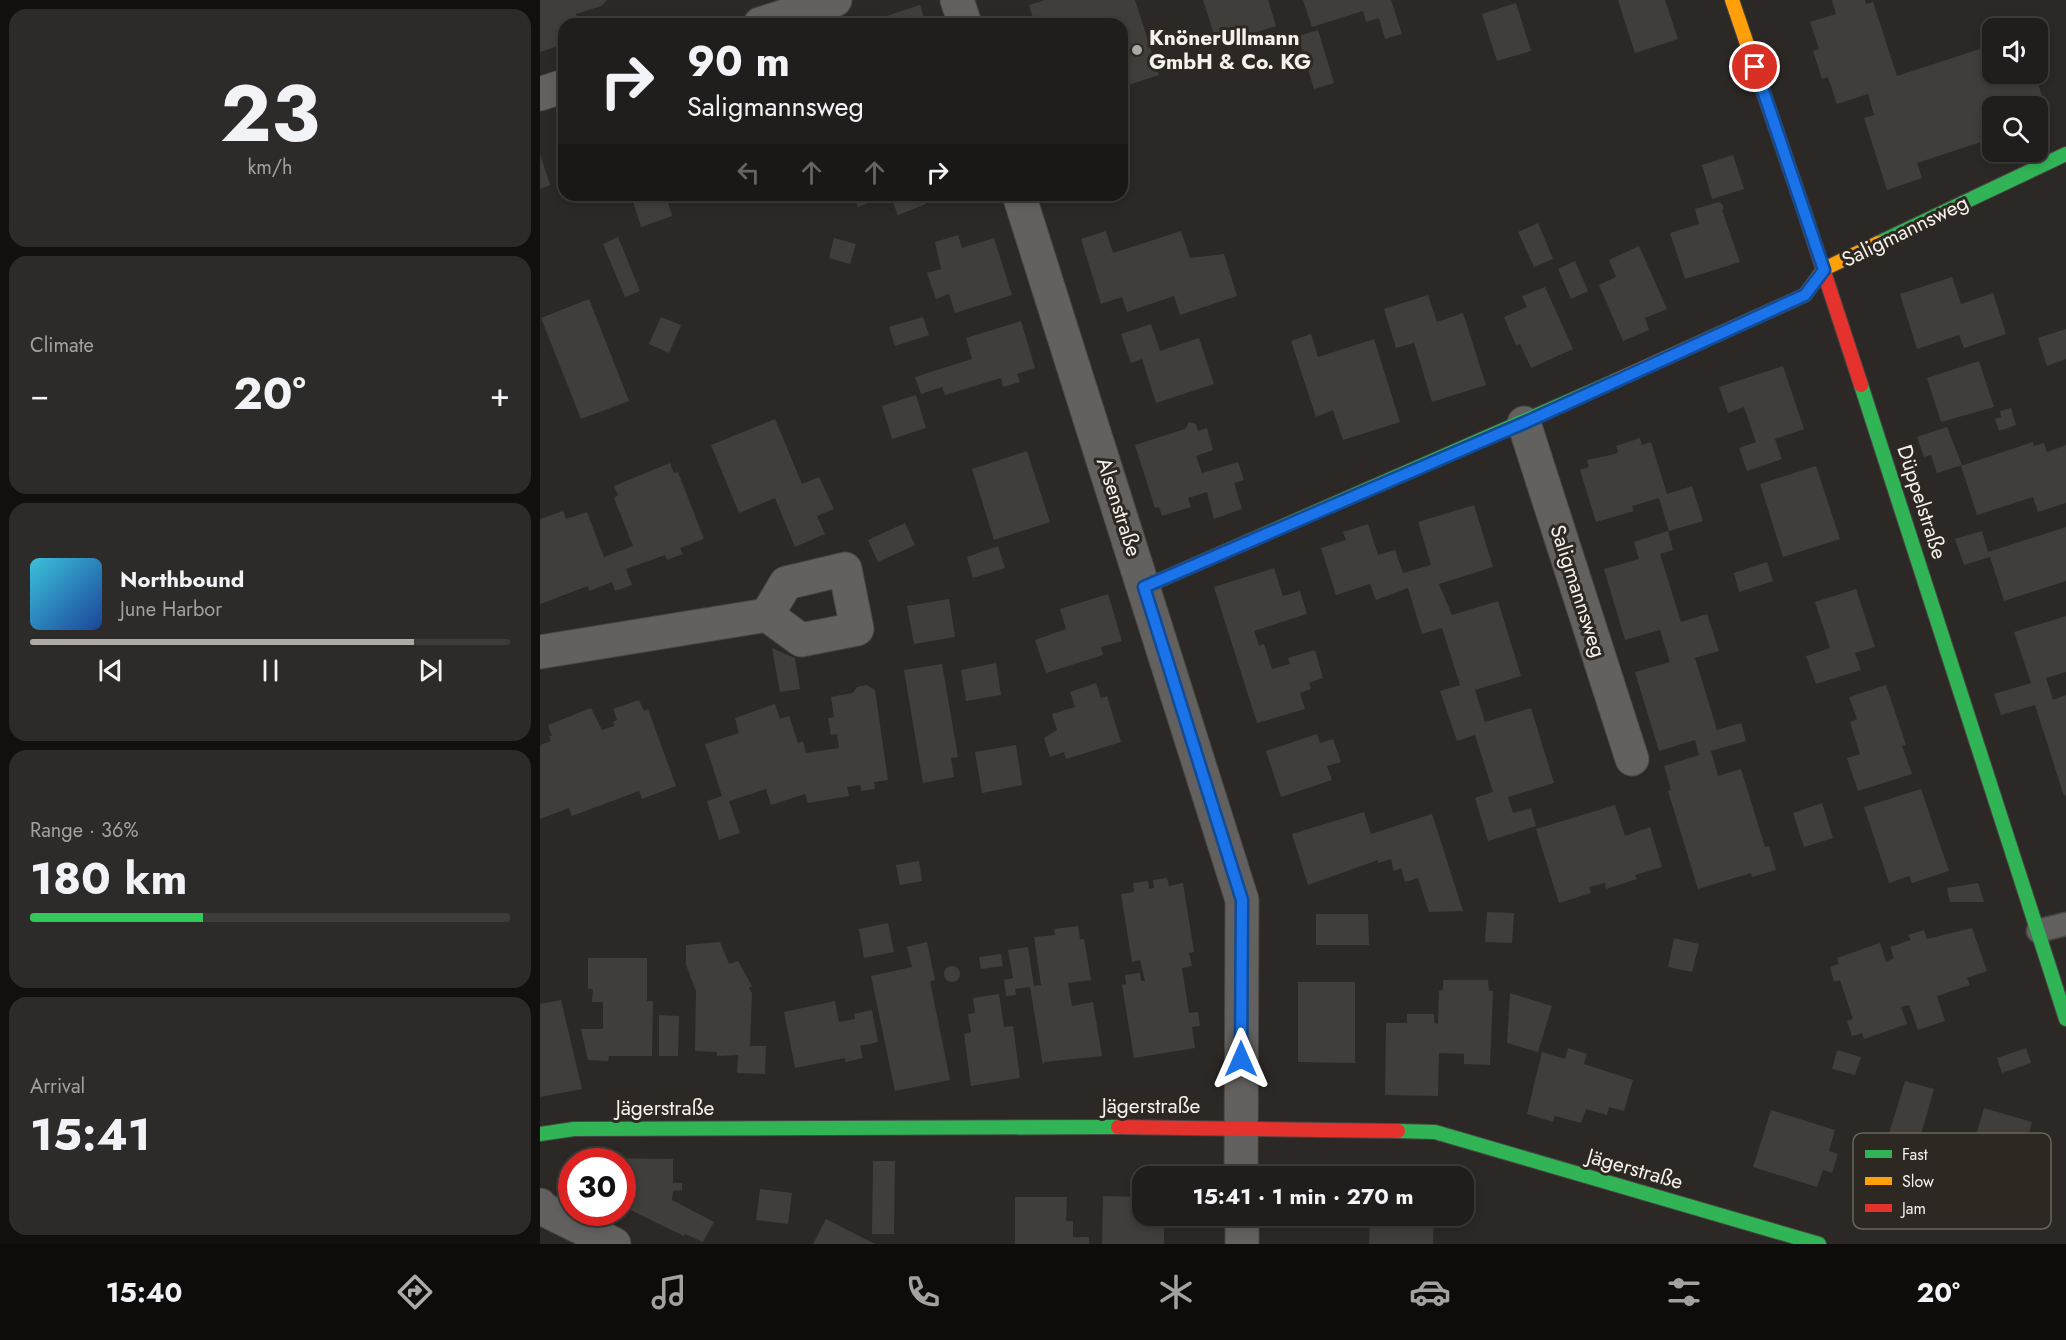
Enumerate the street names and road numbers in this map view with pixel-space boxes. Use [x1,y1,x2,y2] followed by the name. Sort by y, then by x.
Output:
[1837,187,1973,275] street label: Saligmannsweg
[1889,441,1955,563] street label: Düppelstraße
[1089,454,1149,561] street label: Alsenstraße
[1542,521,1614,661] street label: Saligmannsweg
[1099,1091,1201,1121] street label: Jägerstraße
[613,1093,715,1123] street label: Jägerstraße
[1581,1140,1687,1197] street label: Jägerstraße

